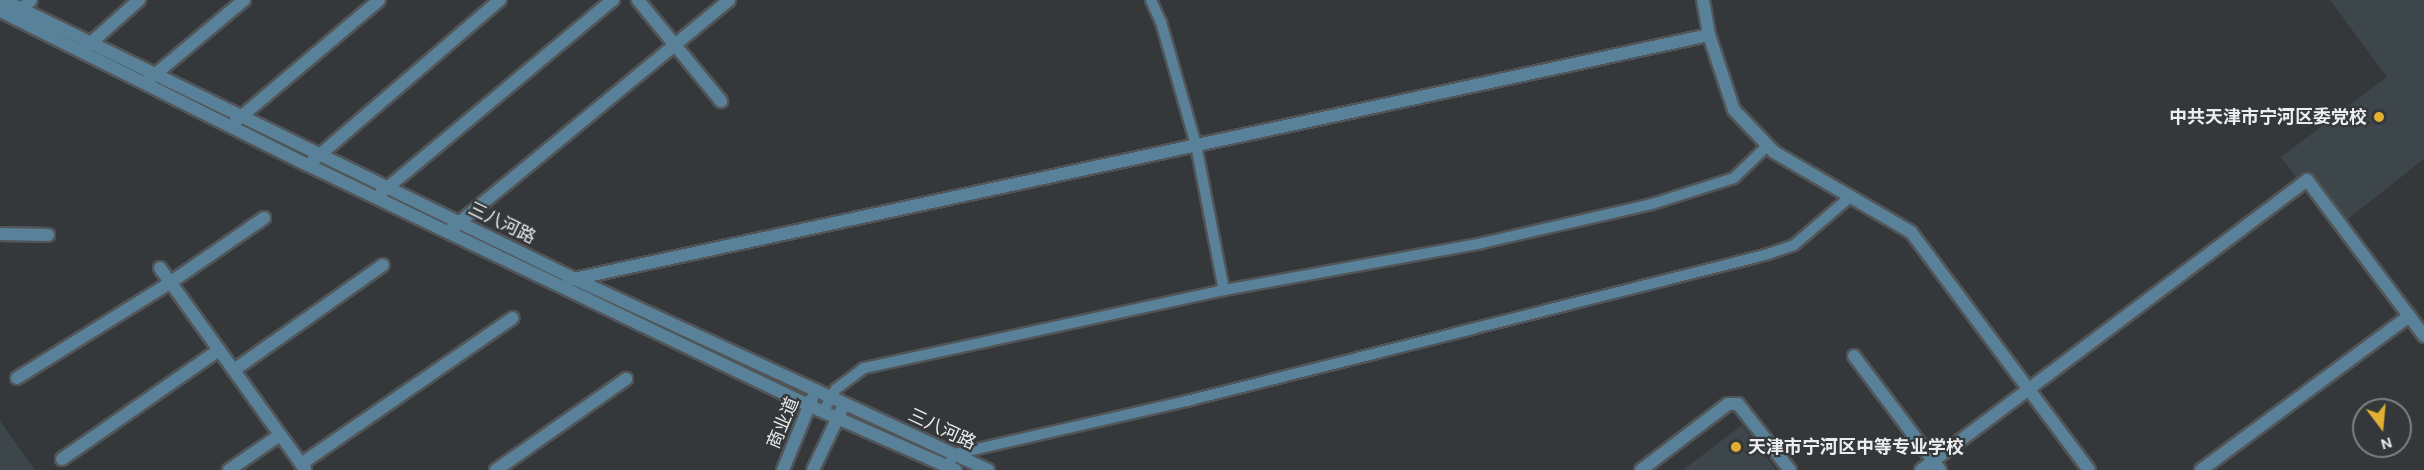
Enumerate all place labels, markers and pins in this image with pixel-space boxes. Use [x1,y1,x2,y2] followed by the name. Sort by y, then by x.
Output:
[2169,106,2367,128] place label: 中共天津市宁河区委党校
[2372,110,2386,124] marker: 中共天津市宁河区委党校
[1748,436,1964,458] place label: 天津市宁河区中等专业学校
[1729,440,1743,454] marker: 天津市宁河区中等专业学校

